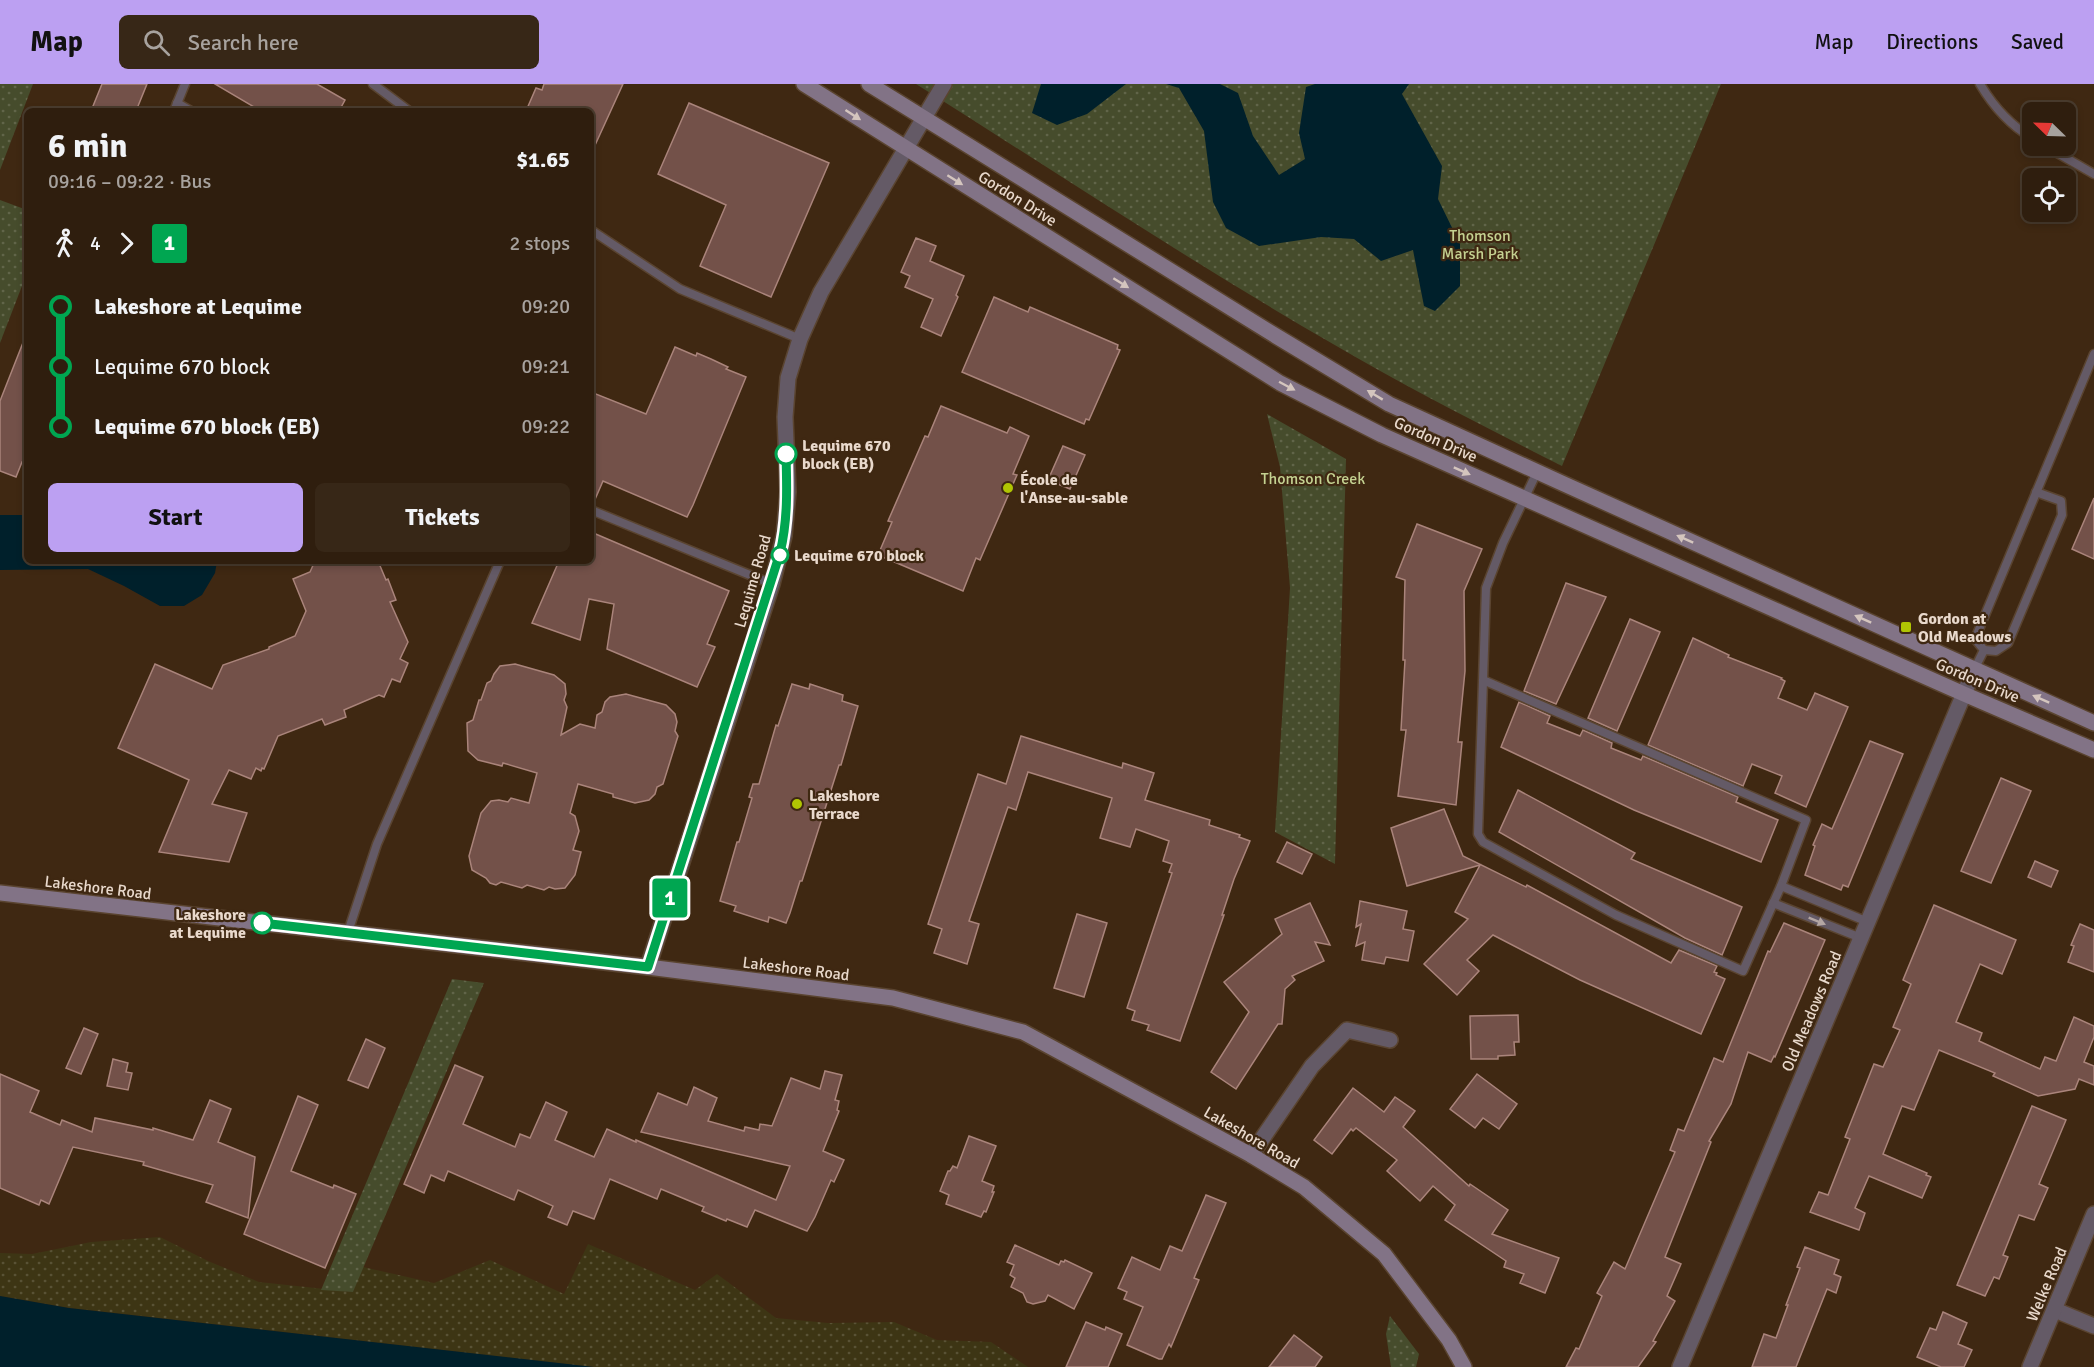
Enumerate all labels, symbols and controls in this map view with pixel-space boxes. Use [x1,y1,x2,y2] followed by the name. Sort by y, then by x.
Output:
[119,15,539,69] search box
[30,25,83,59] text: Map
[140,26,173,59] icon: search
[188,29,299,56] text: Search here
[1815,29,1853,55] text: Map
[1886,29,1978,55] text: Directions
[2011,29,2064,55] text: Saved
[2022,102,2076,156] north arrow
[2022,102,2076,222] map controls
[845,110,861,121] one-way arrow
[48,126,128,167] text: 6 min
[516,146,570,173] text: $1.65
[974,167,1061,231] street label: Gordon Drive
[2022,168,2076,222] button: locate
[48,169,211,194] text: 09:16 – 09:22 · Bus
[947,175,964,186] one-way arrow
[1442,226,1518,264] park label: Thomson Marsh Park
[48,227,81,260] icon: walk
[110,227,143,260] icon: forward
[164,230,175,256] text: 1
[90,231,101,256] text: 4
[509,231,570,256] text: 2 stops
[1113,278,1129,289] one-way arrow
[94,293,302,320] text: Lakeshore at Lequime
[521,294,570,319] text: 09:20
[94,353,270,380] text: Lequime 670 block
[521,354,570,379] text: 09:21
[1278,381,1295,391] one-way arrow
[1367,390,1383,401] one-way arrow
[94,413,320,440] text: Lequime 670 block (EB)
[1391,413,1480,467] street label: Gordon Drive
[521,414,570,439] text: 09:22
[802,436,891,474] place label: Lequime 670 block (EB)
[775,443,797,465] marker: Lequime 670 block (EB)
[1454,466,1471,475] one-way arrow
[1261,469,1365,489] park label: Thomson Creek
[1020,470,1128,508] place label: École de l'Anse-au-sable
[1001,481,1015,495] marker: École de l'Anse-au-sable
[48,483,303,552] button: Start
[315,483,570,552] button: Tickets
[730,532,776,630] street label: Lequime Road
[1675,534,1693,544] one-way arrow
[771,546,789,564] marker: Lequime 670 block
[794,546,925,566] place label: Lequime 670 block
[1918,609,2011,647] place label: Gordon at Old Meadows
[1854,615,1871,624] one-way arrow
[1899,620,1913,634] marker: Gordon at Old Meadows
[1933,654,2023,708] street label: Gordon Drive
[2031,694,2049,704] one-way arrow
[809,786,880,824] place label: Lakeshore Terrace
[790,797,804,811] marker: Lakeshore Terrace
[43,872,152,904] street label: Lakeshore Road
[650,878,690,918] line badge: 1
[664,885,676,911] text: 1
[169,905,246,943] place label: Lakeshore at Lequime
[251,912,273,934] marker: Lakeshore at Lequime
[1808,917,1826,926] one-way arrow
[1777,948,1846,1075] street label: Old Meadows Road
[741,953,850,985] street label: Lakeshore Road
[1200,1102,1303,1173] street label: Lakeshore Road
[2022,1244,2072,1325] street label: Welke Road

